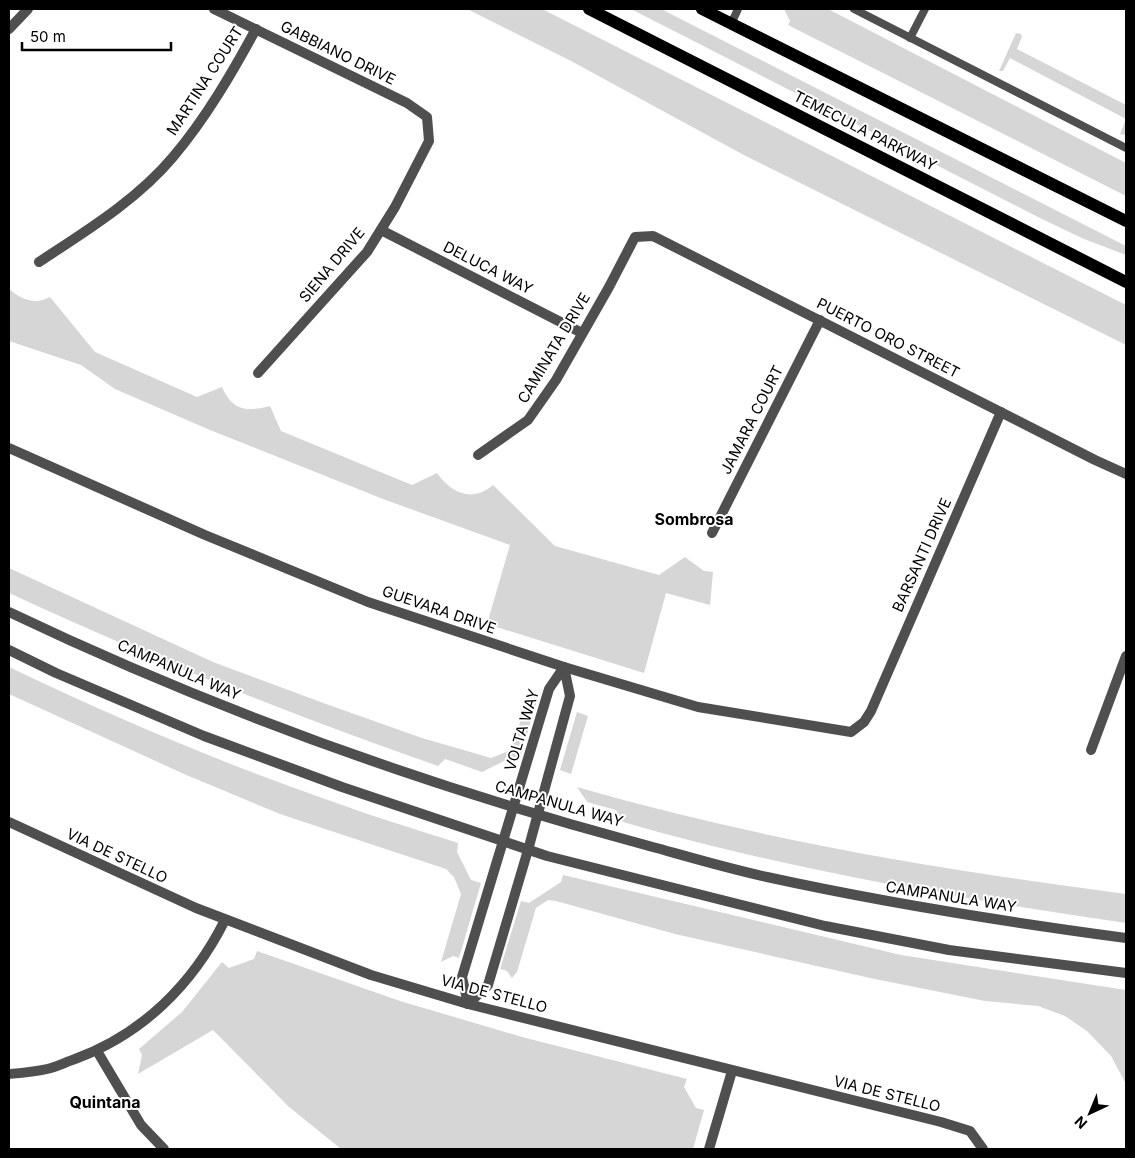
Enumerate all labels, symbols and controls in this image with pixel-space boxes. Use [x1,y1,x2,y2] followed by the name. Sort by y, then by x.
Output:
[277,16,399,89] street label: GABBIANO DRIVE
[22,20,171,52] scale bar
[162,23,247,139] street label: MARTINA COURT
[30,27,66,46] text: 50 m
[790,86,940,175] street label: TEMECULA PARKWAY
[295,223,369,306] street label: SIENA DRIVE
[440,237,536,298] street label: DELUCA WAY
[513,289,594,407] street label: CAMINATA DRIVE
[814,293,963,382] street label: PUERTO ORO STREET
[716,362,787,477] street label: JAMARA COURT
[888,495,955,615] street label: BARSANTI DRIVE
[654,509,734,529] district label: Sombrosa
[380,581,499,638] street label: GUEVARA DRIVE
[115,635,244,704] street label: CAMPANULA WAY
[500,687,543,773] street label: VOLTA WAY
[493,776,625,831] street label: CAMPANULA WAY
[64,824,171,887] street label: VIA DE STELLO
[884,877,1018,916] street label: CAMPANULA WAY
[439,970,549,1017] street label: VIA DE STELLO
[832,1071,942,1116] street label: VIA DE STELLO
[1065,1088,1115,1138] north arrow
[69,1092,141,1112] district label: Quintana
[1071,1113,1090,1133] text: N

